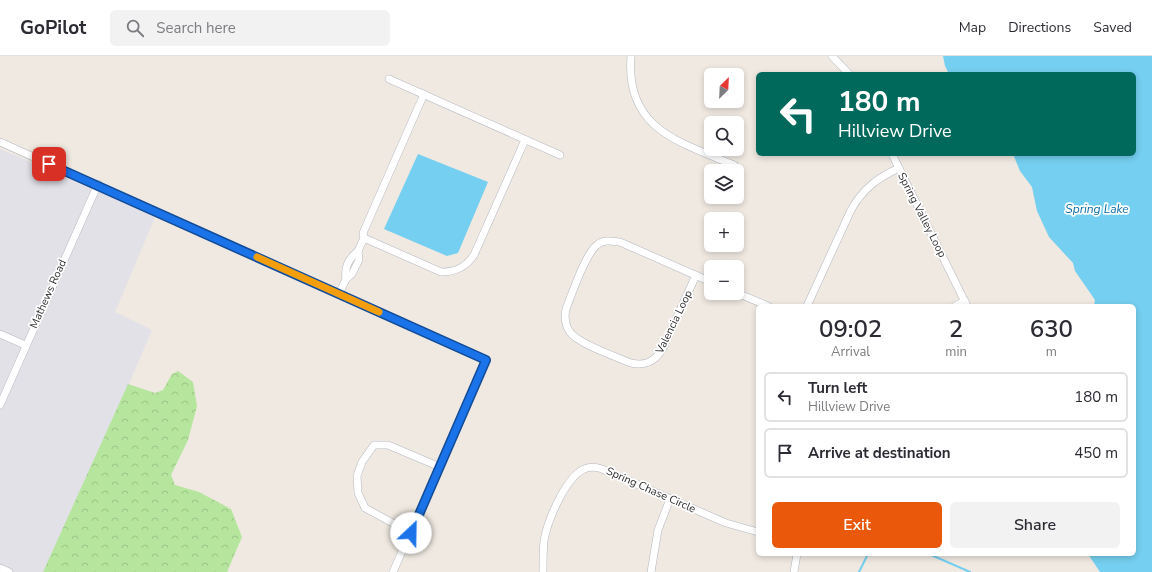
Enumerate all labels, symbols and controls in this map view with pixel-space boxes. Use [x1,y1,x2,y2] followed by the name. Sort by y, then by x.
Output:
[110,10,390,46] search box
[20,15,86,41] text: GoPilot
[124,17,146,39] icon: search
[156,18,236,38] text: Search here
[959,18,986,37] text: Map
[1008,18,1071,37] text: Directions
[1093,18,1132,37] text: Saved
[704,68,744,108] north arrow
[704,68,744,300] map controls
[838,83,921,121] text: 180 m
[772,88,824,140] icon: left
[704,116,744,156] button: search
[838,119,952,143] text: Hillview Drive
[32,147,66,181] pin
[38,153,60,175] icon: arrive
[704,164,744,204] button: layers
[894,170,950,260] street label: Spring Valley Loop
[1065,201,1129,217] water label: Spring Lake
[704,212,744,252] button: +
[26,257,70,331] street label: Mathews Road
[704,260,744,300] button: −
[652,288,696,357] street label: Valencia Loop
[819,313,882,345] text: 09:02
[949,313,963,345] text: 2
[1030,313,1073,345] text: 630
[831,343,870,361] text: Arrival
[945,343,967,361] text: min
[1046,343,1057,361] text: m
[808,378,867,398] text: Turn left
[774,386,796,408] icon: left
[1074,387,1118,407] text: 180 m
[808,398,890,416] text: Hillview Drive
[774,442,796,464] icon: arrive
[808,443,951,463] text: Arrive at destination
[1074,443,1118,463] text: 450 m
[604,464,698,517] street label: Spring Chase Circle
[772,502,942,548] button: Exit
[950,502,1120,548] button: Share
[390,512,432,554] position arrow

